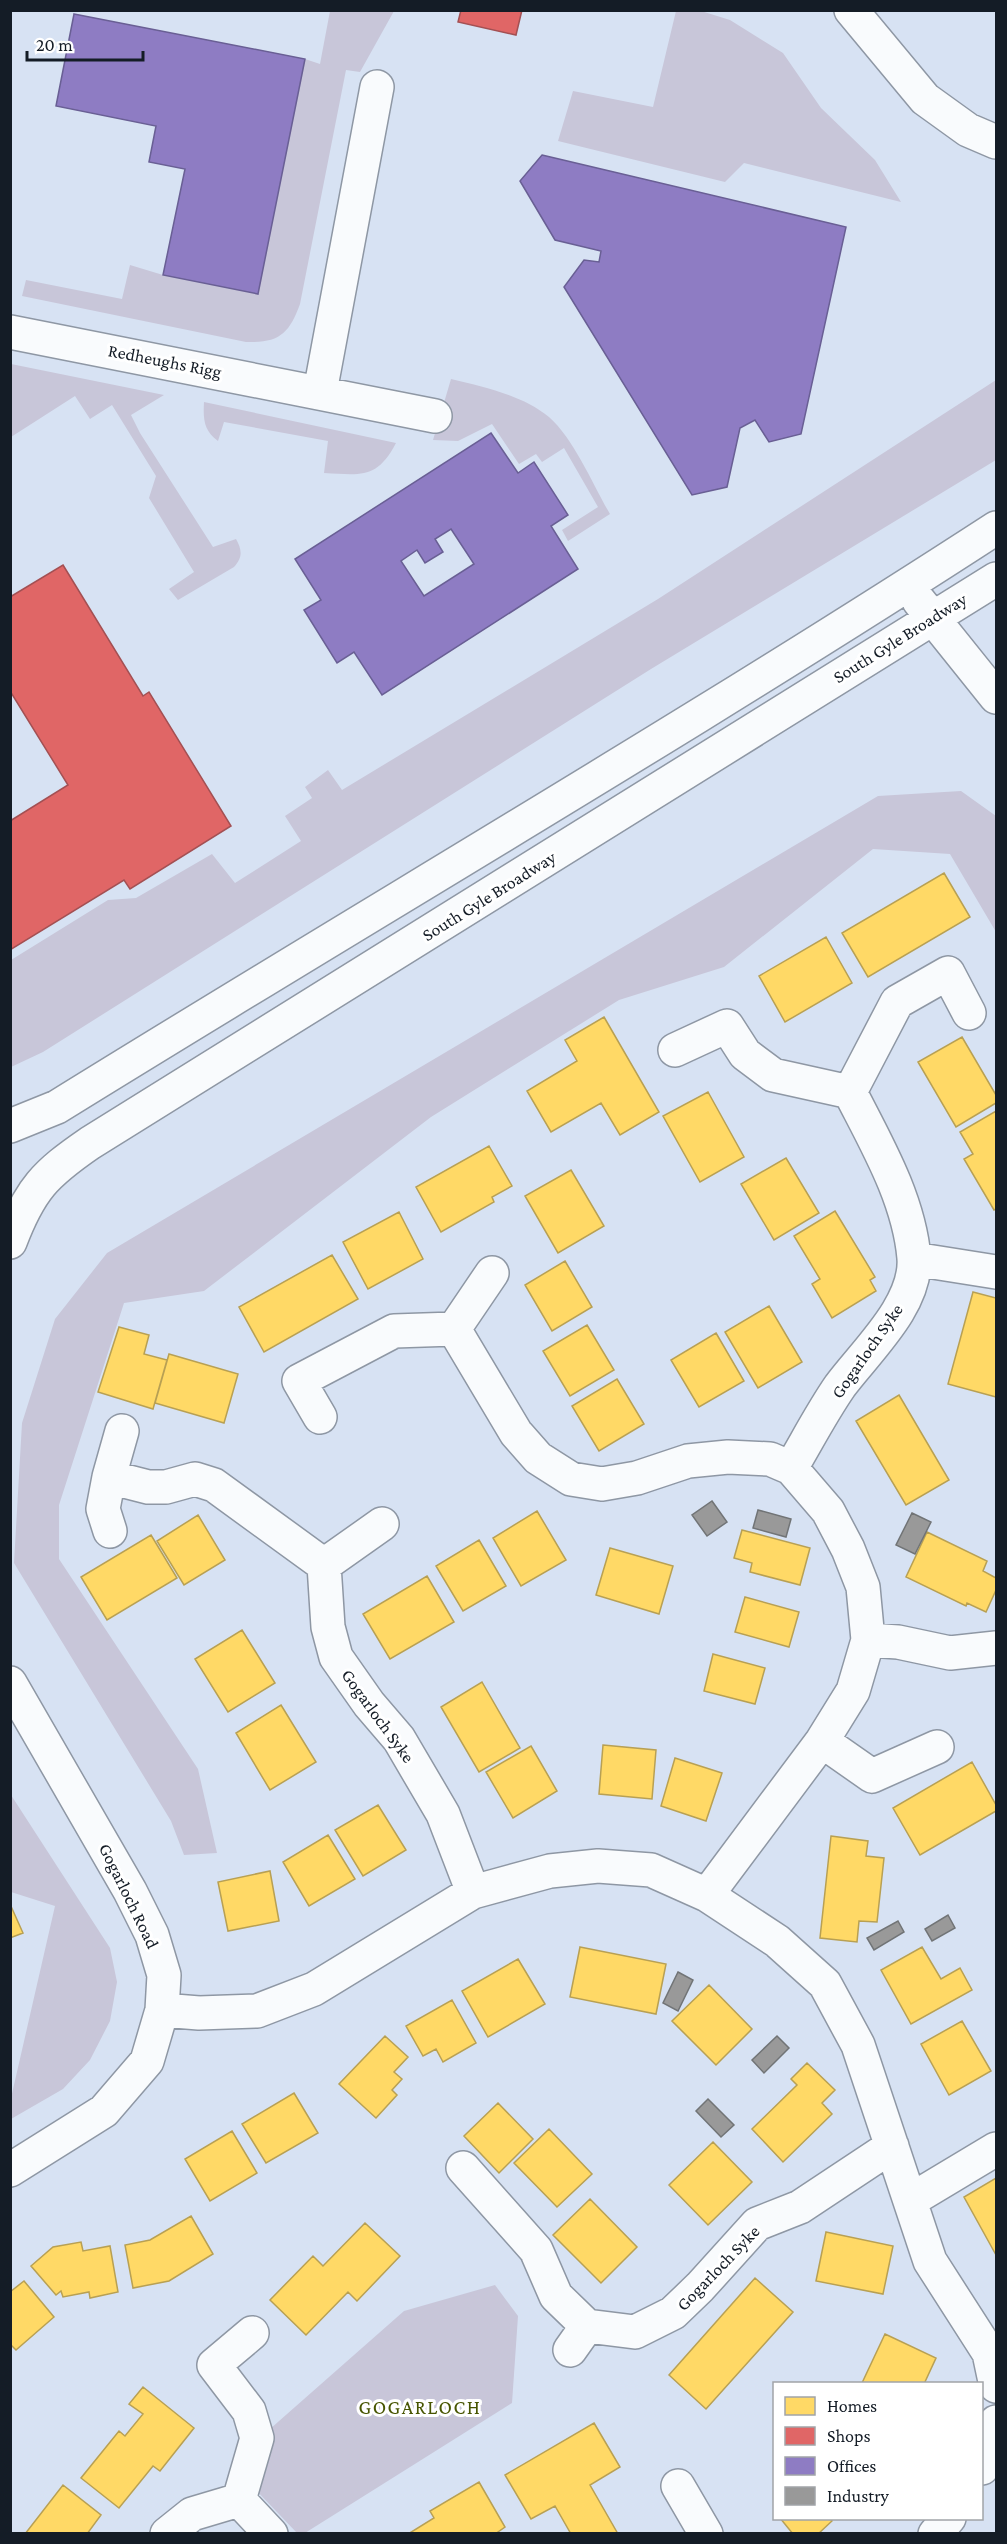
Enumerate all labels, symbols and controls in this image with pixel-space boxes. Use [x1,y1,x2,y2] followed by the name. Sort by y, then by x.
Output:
[27,24,142,62] scale bar
[36,35,73,55] text: 20 m
[107,340,224,382] street label: Redheughs Rigg
[830,588,971,687] street label: South Gyle Broadway
[419,846,560,945] street label: South Gyle Broadway
[827,1300,907,1402] street label: Gogarloch Syke
[337,1665,419,1767] street label: Gogarloch Syke
[95,1840,163,1952] street label: Gogarloch Road
[672,2221,764,2315] street label: Gogarloch Syke
[773,2382,983,2520] legend
[359,2396,481,2418] district label: GOGARLOCH
[827,2396,877,2416] text: Homes
[827,2426,871,2446] text: Shops
[827,2456,876,2476] text: Offices
[827,2486,890,2506] text: Industry

